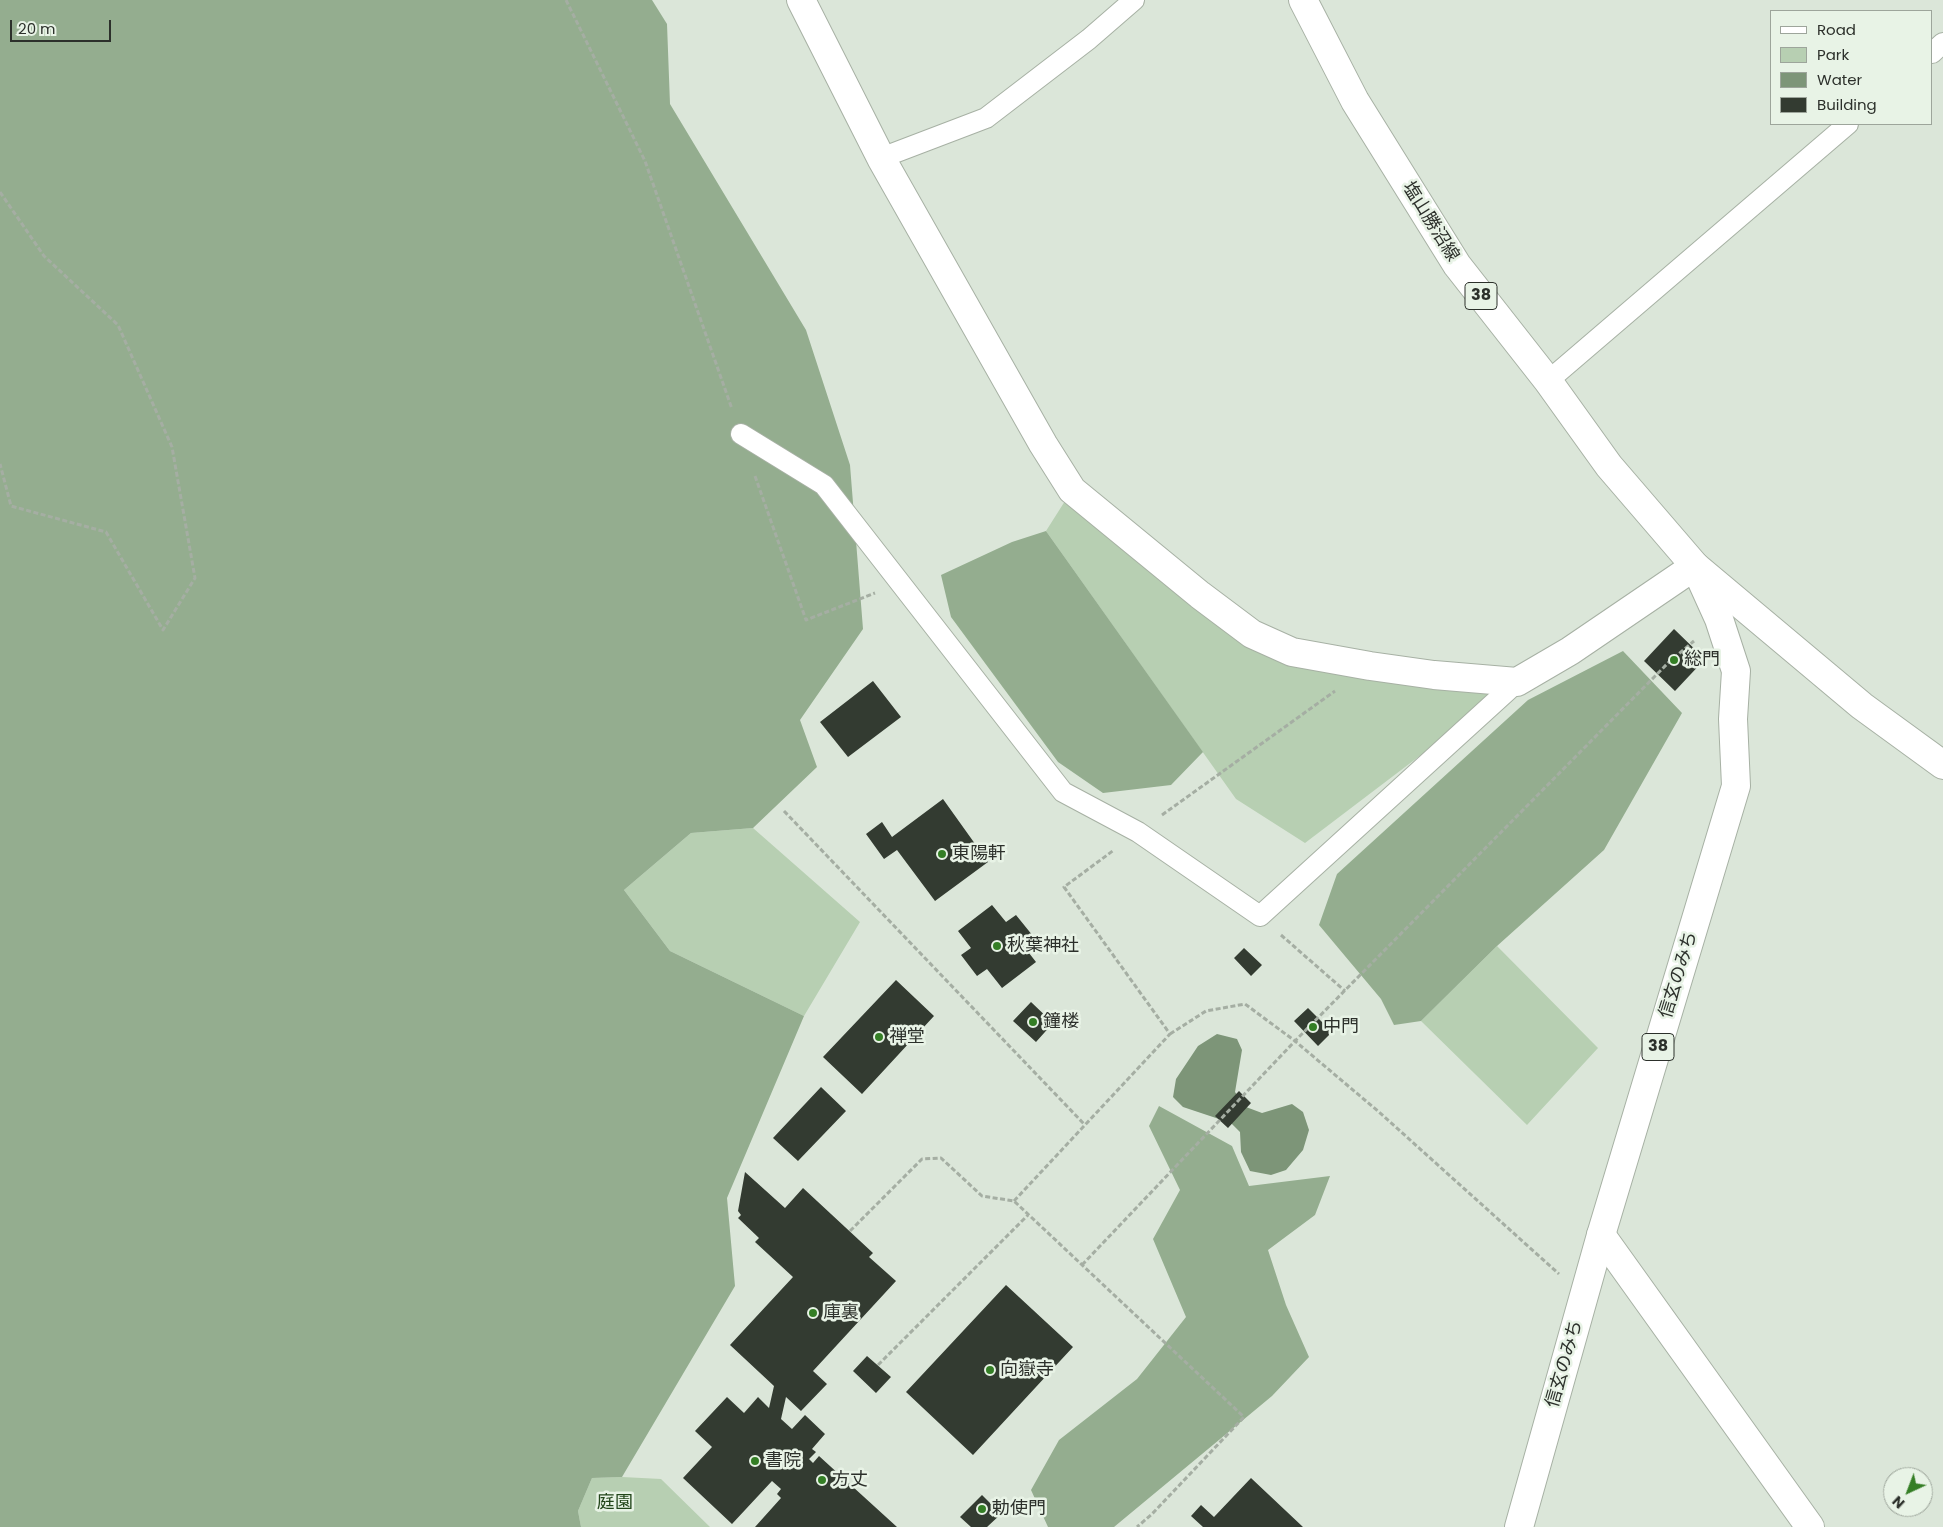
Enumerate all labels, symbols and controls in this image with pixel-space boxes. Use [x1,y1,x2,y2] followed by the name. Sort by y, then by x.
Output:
[12,10,114,42] scale bar
[1770,10,1933,125] legend
[18,18,56,39] text: 20 m
[1817,19,1856,40] text: Road
[1817,44,1849,65] text: Park
[1817,69,1862,90] text: Water
[1817,94,1877,115] text: Building
[1397,178,1463,266] street label: 塩山勝沼線
[1465,282,1497,310] road number: 38
[1684,649,1720,671] place label: 総門
[1668,654,1680,666] marker: 総門
[952,843,1006,865] place label: 東陽軒
[936,848,948,860] marker: 東陽軒
[1656,929,1702,1021] street label: 信玄のみち
[1007,935,1079,957] place label: 秋葉神社
[991,940,1003,952] marker: 秋葉神社
[1043,1011,1079,1033] place label: 鐘楼
[1027,1016,1039,1028] marker: 鐘楼
[1323,1016,1359,1038] place label: 中門
[1307,1021,1319,1033] marker: 中門
[889,1026,925,1048] place label: 禅堂
[873,1031,885,1043] marker: 禅堂
[1642,1034,1674,1060] road number: 38
[823,1302,859,1324] place label: 庫裏
[807,1307,819,1319] marker: 庫裏
[1542,1318,1588,1410] street label: 信玄のみち
[1000,1359,1054,1381] place label: 向嶽寺
[984,1364,996,1376] marker: 向嶽寺
[765,1450,801,1472] place label: 書院
[749,1455,761,1467] marker: 書院
[1883,1467,1933,1517] north arrow
[832,1469,868,1491] place label: 方丈
[816,1474,828,1486] marker: 方丈
[1888,1491,1909,1513] text: N
[597,1492,633,1514] park label: 庭園
[992,1498,1046,1520] place label: 勅使門
[976,1503,988,1515] marker: 勅使門

